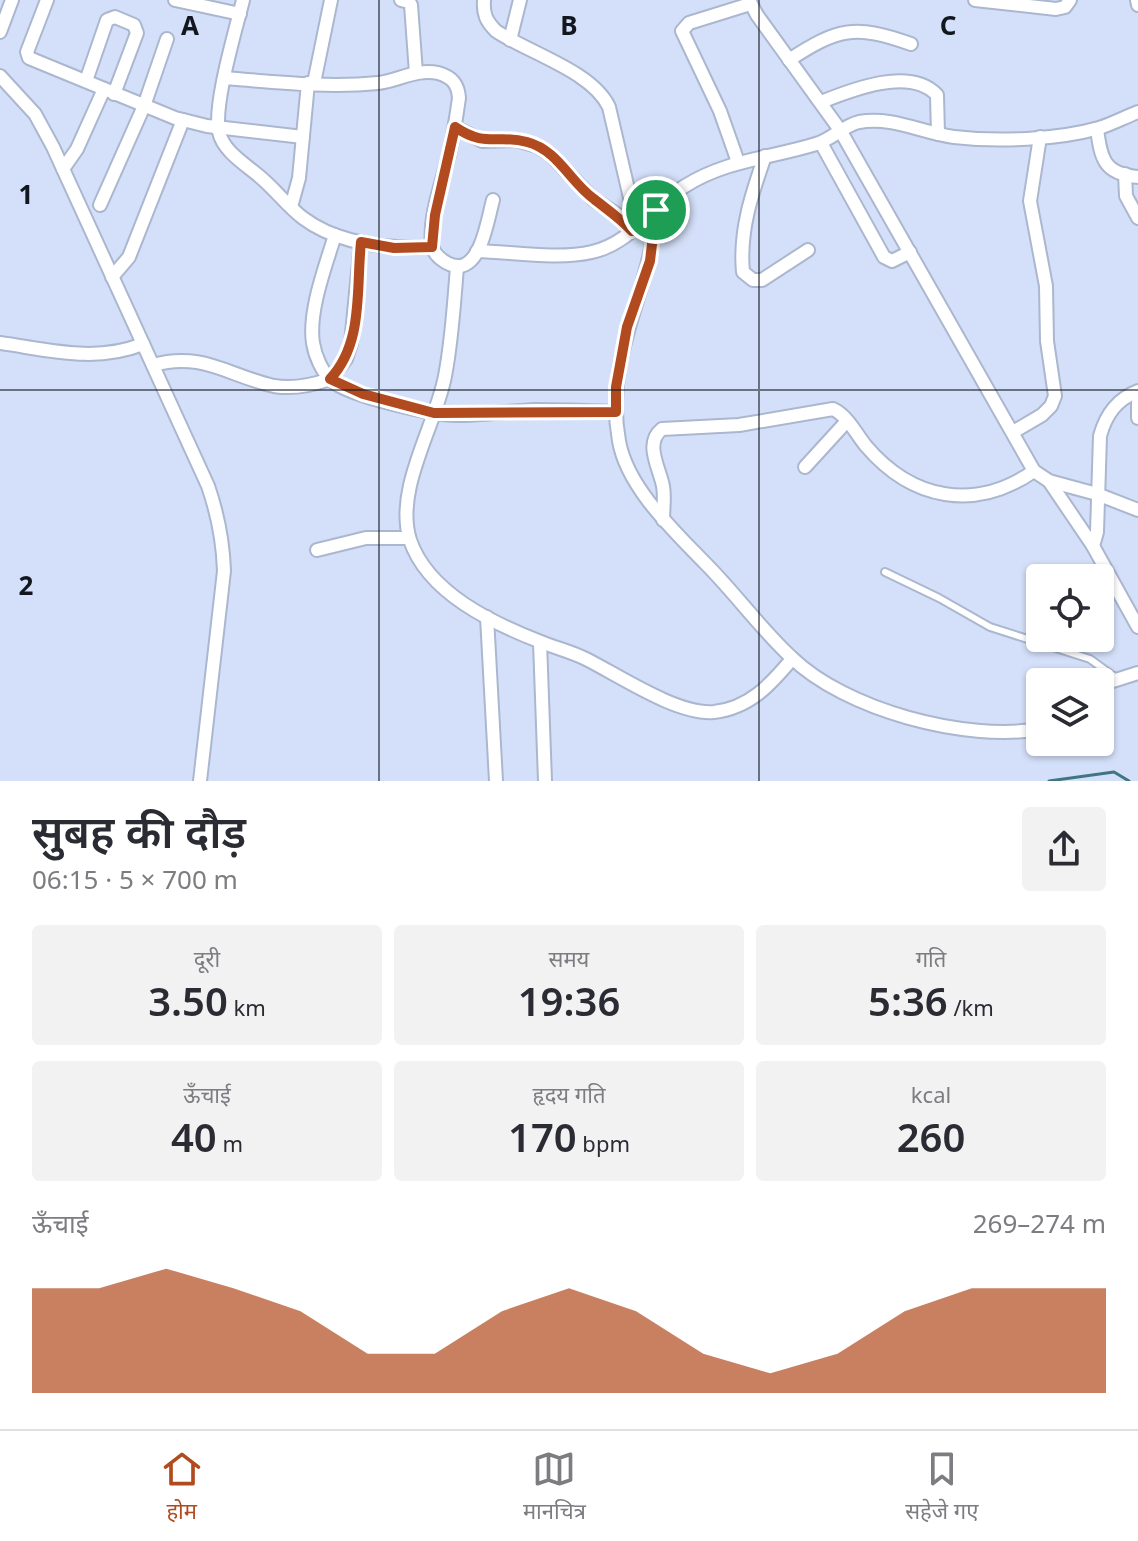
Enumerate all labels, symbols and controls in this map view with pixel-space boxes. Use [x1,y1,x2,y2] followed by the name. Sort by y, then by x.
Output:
[181,7,199,43] text: A
[560,7,578,43] text: B
[940,7,956,43] text: C
[19,176,33,212] text: 1
[622,176,690,244] pin
[634,188,678,232] icon: arrive
[1026,564,1114,756] map controls
[1026,564,1114,652] button: locate
[19,567,34,603] text: 2
[1026,668,1114,756] button: layers
[32,801,246,861] text: सुबह की दौड़
[1022,807,1106,891] button: share
[32,861,238,897] text: 06:15 · 5 × 700 m
[194,943,220,973] text: दूरी
[549,943,589,973] text: समय
[916,943,946,973] text: गति
[148,973,228,1028] text: 3.50
[518,973,620,1028] text: 19:36
[868,973,948,1028] text: 5:36
[228,992,266,1022] text: km
[948,992,994,1022] text: /km
[183,1079,231,1109] text: ऊँचाई
[533,1079,605,1109] text: हृदय गति
[911,1079,951,1109] text: kcal
[171,1109,217,1164] text: 40
[508,1109,577,1164] text: 170
[897,1109,965,1164] text: 260
[217,1128,243,1158] text: m
[577,1128,630,1158] text: bpm
[32,1205,88,1241] text: ऊँचाई
[973,1205,1106,1241] text: 269–274 m
[160,1447,204,1525] tab: होम
[523,1447,586,1525] tab: मानचित्र
[905,1447,978,1525] tab: सहेजे गए

